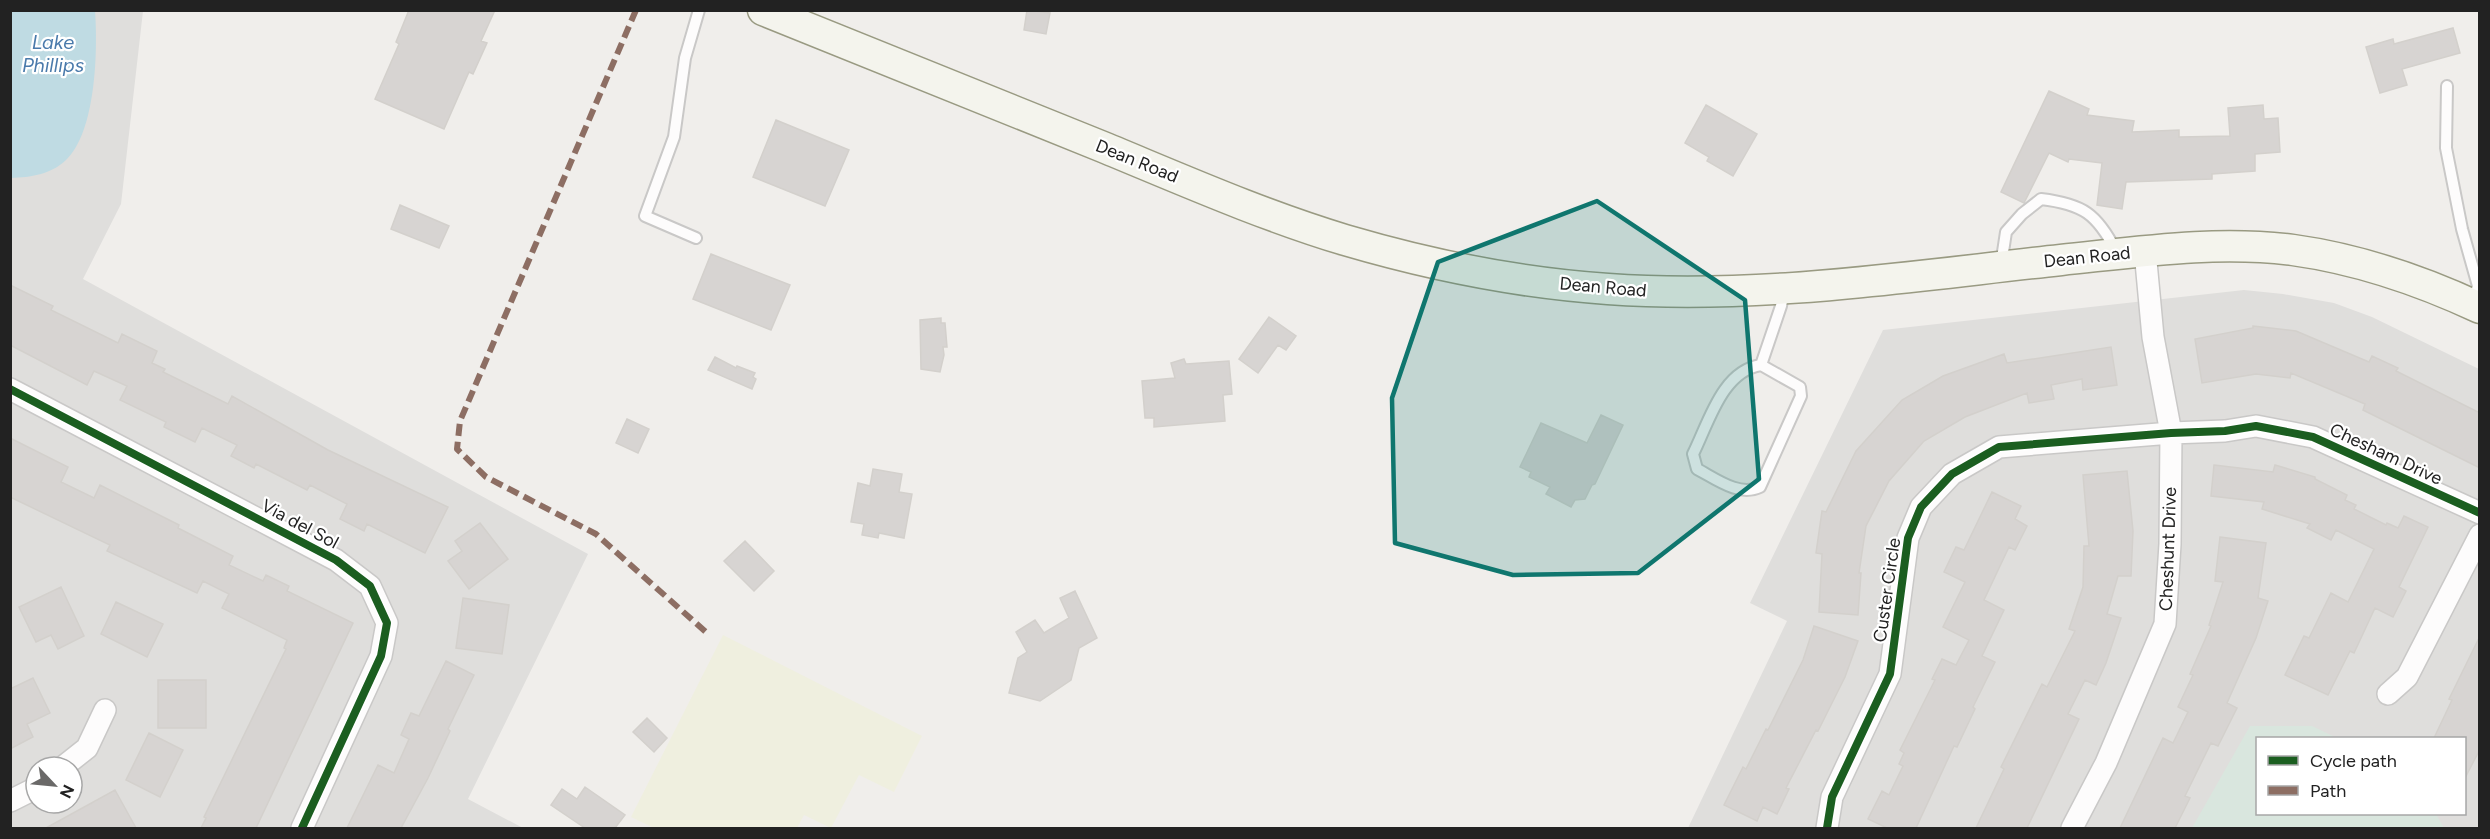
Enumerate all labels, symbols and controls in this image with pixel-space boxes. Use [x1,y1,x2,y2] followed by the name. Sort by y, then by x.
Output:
[22,30,85,77] water label: Lake Phillips
[1092,134,1182,188] street label: Dean Road
[2042,241,2132,273] street label: Dean Road
[1559,272,1647,302] street label: Dean Road
[2326,418,2446,490] street label: Chesham Drive
[2155,486,2181,611] street label: Cheshunt Drive
[258,494,342,554] street label: Via del Sol
[1869,536,1905,644] street label: Custer Circle
[2256,737,2466,815] legend
[2310,750,2397,772] text: Cycle path
[24,755,84,815] north arrow
[2310,780,2346,802] text: Path
[56,782,78,801] text: N

